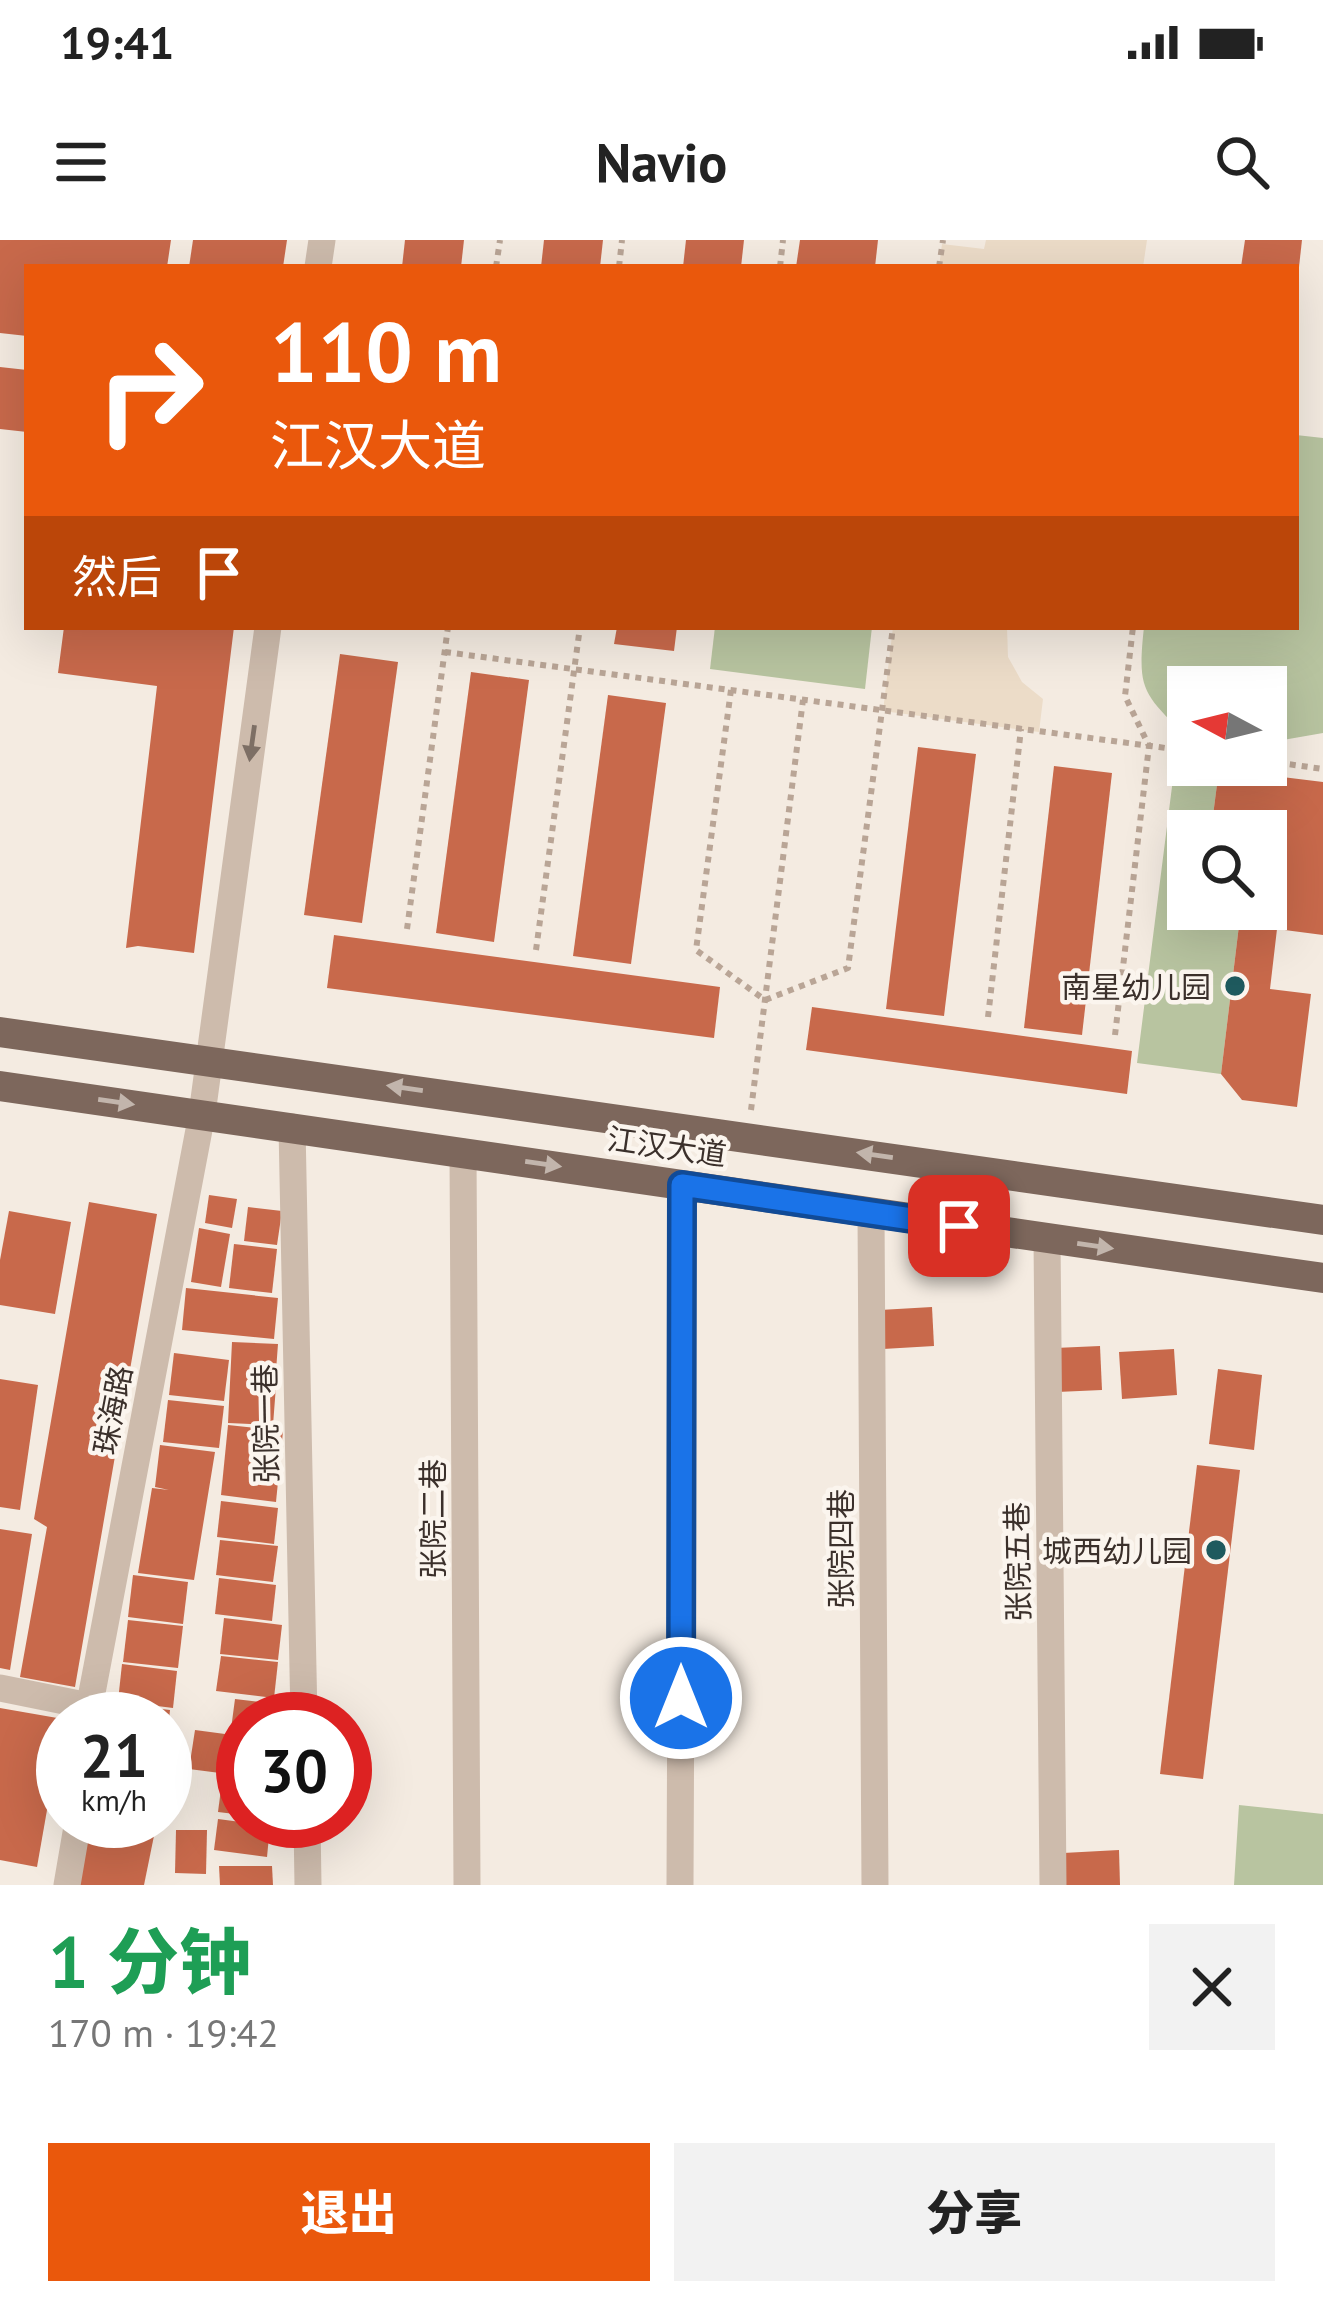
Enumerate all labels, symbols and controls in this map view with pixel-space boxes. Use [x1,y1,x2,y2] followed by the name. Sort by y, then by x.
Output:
[60,13,174,71] text: 19:41
[596,127,727,197] text: Navio
[48,129,114,195] icon: menu
[1209,129,1275,195] icon: search
[270,296,502,405] text: 110 m
[72,312,228,468] icon: right
[270,410,486,480] text: 江汉大道
[186,540,252,606] icon: arrive
[72,547,162,605] text: 然后
[1167,666,1287,786] north arrow
[1167,666,1287,930] map controls
[242,725,261,762] one-way arrow
[1167,810,1287,930] button: search
[1061,967,1211,1006] place label: 南星幼儿园
[1222,973,1248,999] marker: 南星幼儿园
[386,1078,424,1097] one-way arrow
[98,1093,135,1112] one-way arrow
[605,1118,729,1174] street label: 江汉大道
[855,1145,893,1164] one-way arrow
[525,1156,563,1174] one-way arrow
[908,1175,1010,1277] pin
[926,1193,992,1259] icon: arrive
[1077,1237,1115,1256] one-way arrow
[84,1362,140,1458] street label: 珠海路
[244,1364,286,1484] street label: 张院一巷
[413,1459,452,1579] street label: 张院二巷
[821,1489,860,1609] street label: 张院四巷
[996,1502,1038,1622] street label: 张院五巷
[1042,1531,1192,1570] place label: 城西幼儿园
[1203,1537,1229,1563] marker: 城西幼儿园
[618,1635,744,1761] position arrow
[216,1692,372,1848] speed limit sign: 30
[80,1716,148,1794] text: 21
[81,1780,147,1819] text: km/h
[48,1915,251,2008] text: 1 分钟
[1149,1924,1275,2050] button: close
[48,2007,279,2058] text: 170 m · 19:42
[48,2143,650,2281] button: 退出
[674,2143,1275,2281] button: 分享

